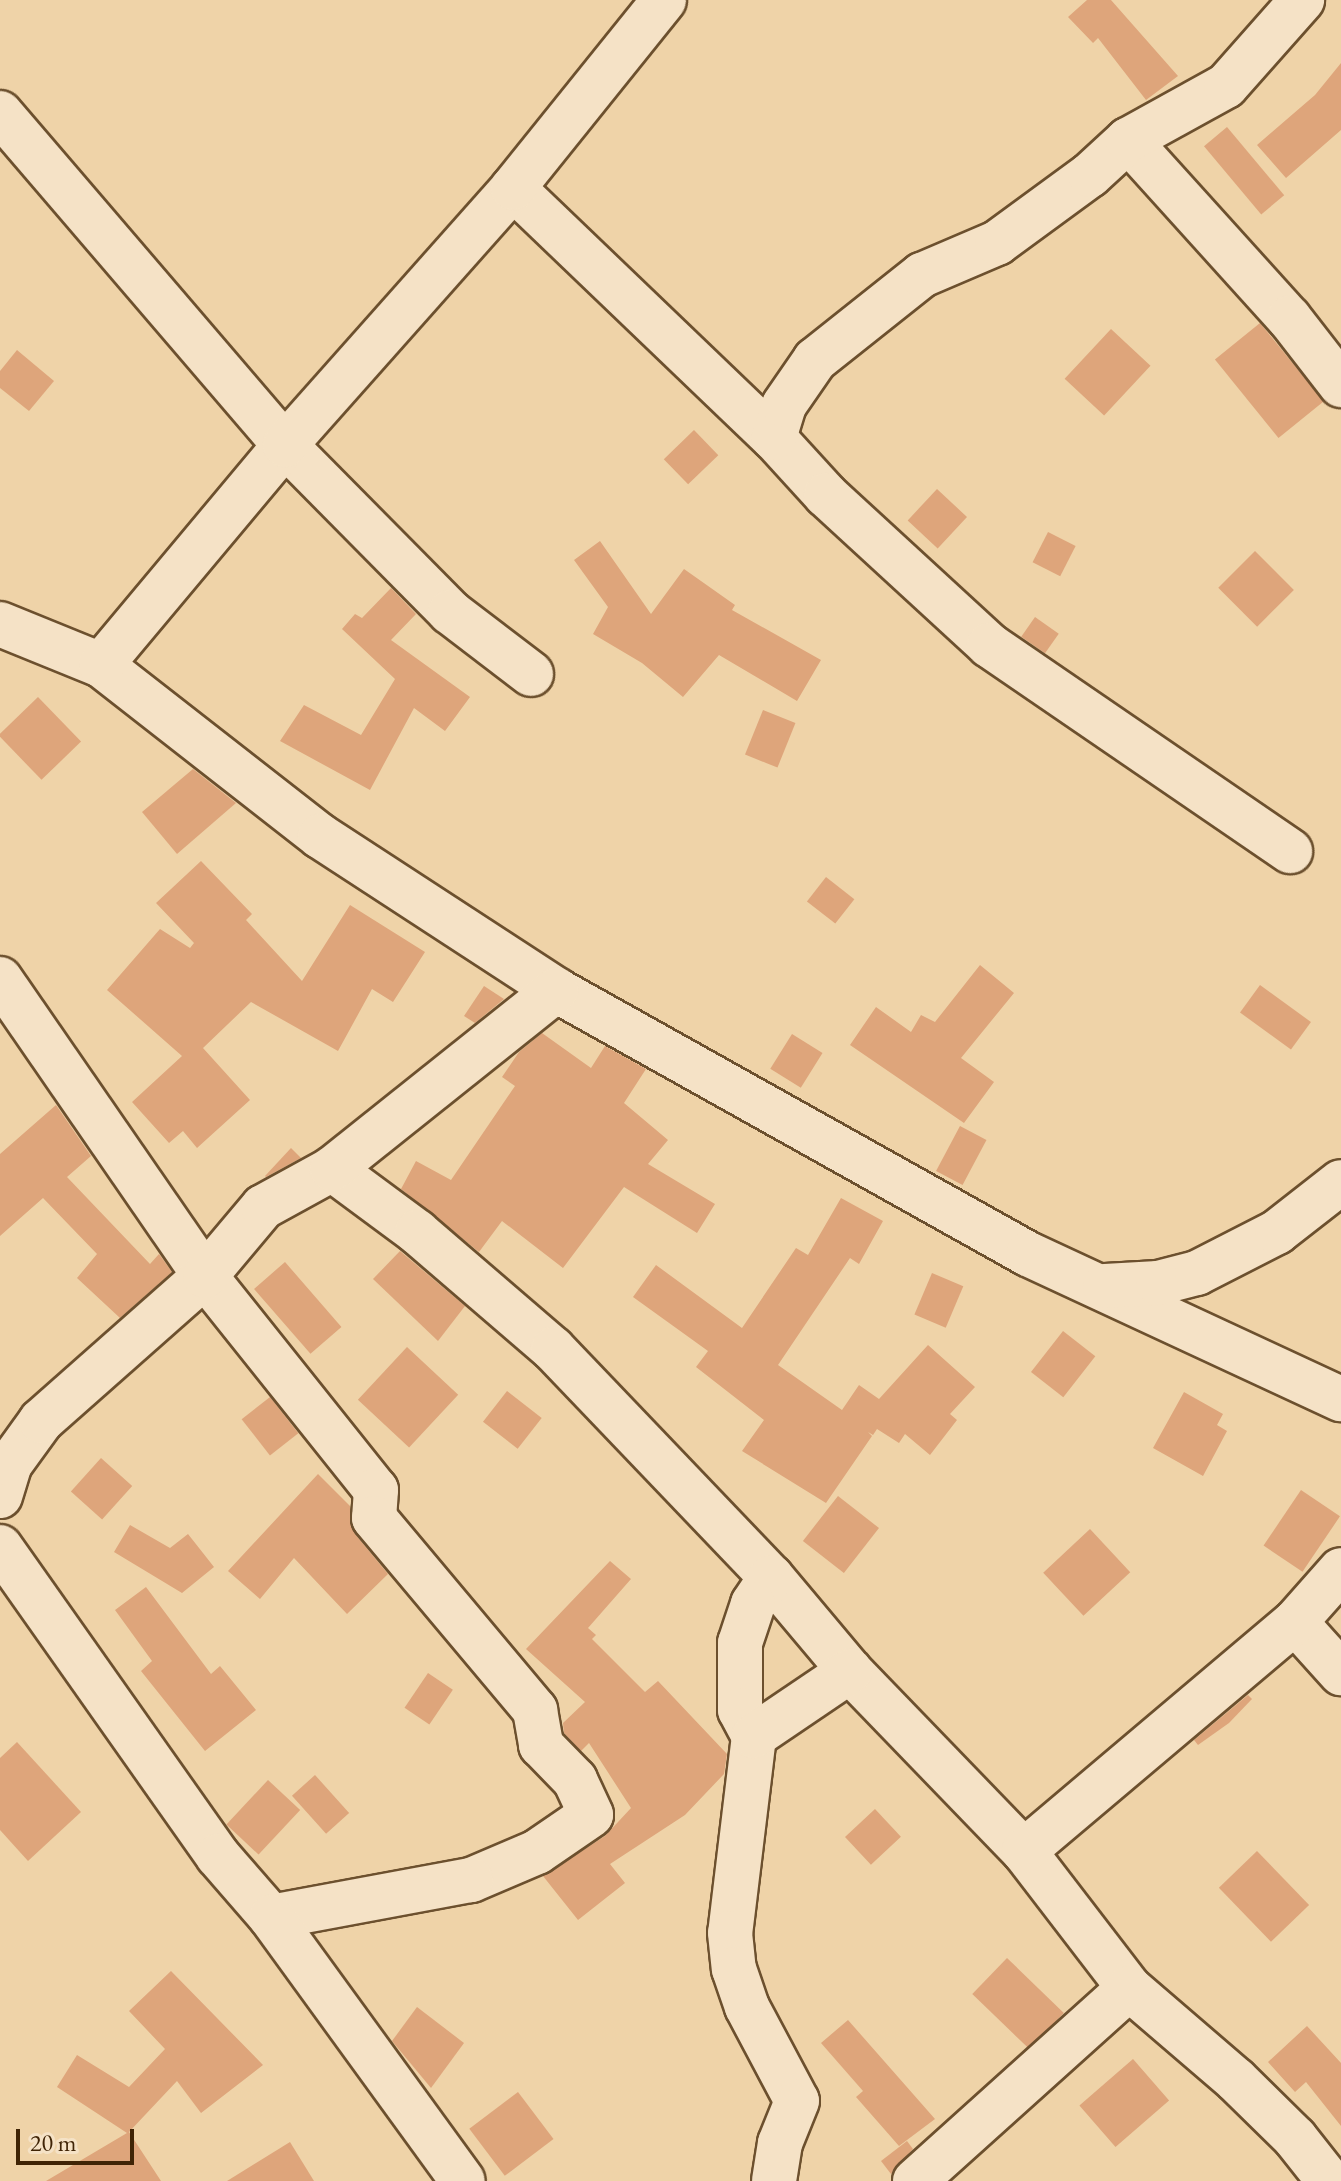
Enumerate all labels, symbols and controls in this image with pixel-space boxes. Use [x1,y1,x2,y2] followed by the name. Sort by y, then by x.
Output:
[20,2113,138,2163] scale bar
[30,2127,77,2158] text: 20 m

